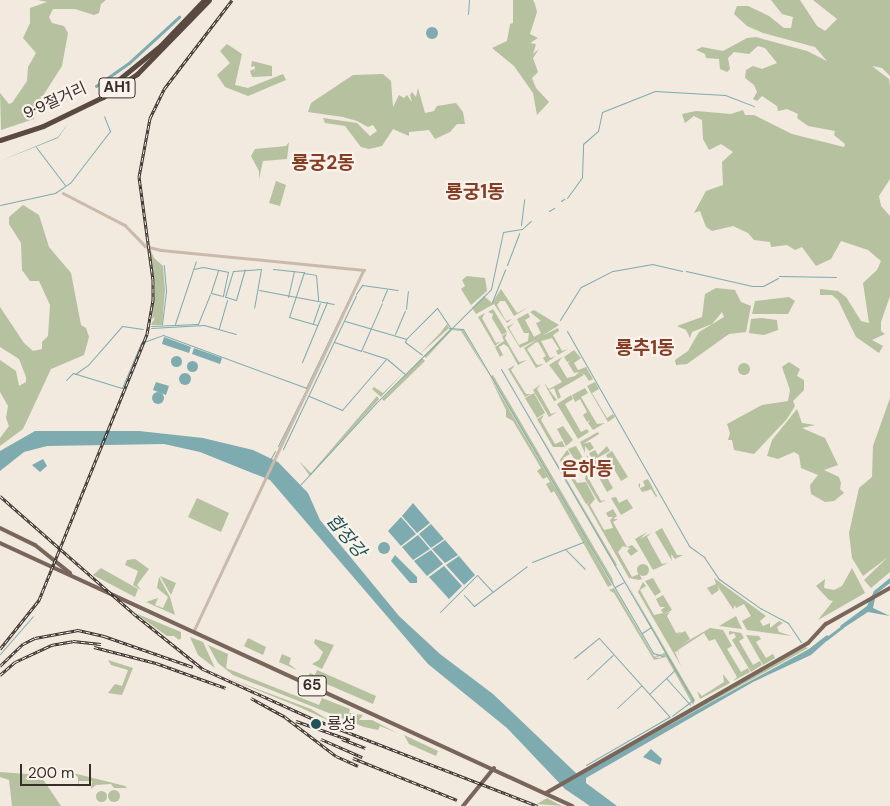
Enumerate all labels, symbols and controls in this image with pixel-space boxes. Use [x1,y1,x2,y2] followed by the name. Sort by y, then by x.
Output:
[98,76,136,100] road number: AH1
[20,79,90,123] street label: 9·9절거리
[291,152,355,174] district label: 룡궁2동
[445,181,505,203] district label: 룡궁1동
[615,337,675,359] district label: 룡추1동
[561,458,613,480] district label: 은하동
[322,510,370,562] water label: 합장강
[297,674,327,698] road number: 65
[327,714,356,734] place label: 룡성
[309,717,323,731] marker: 룡성
[22,754,94,786] scale bar
[28,763,74,783] text: 200 m

